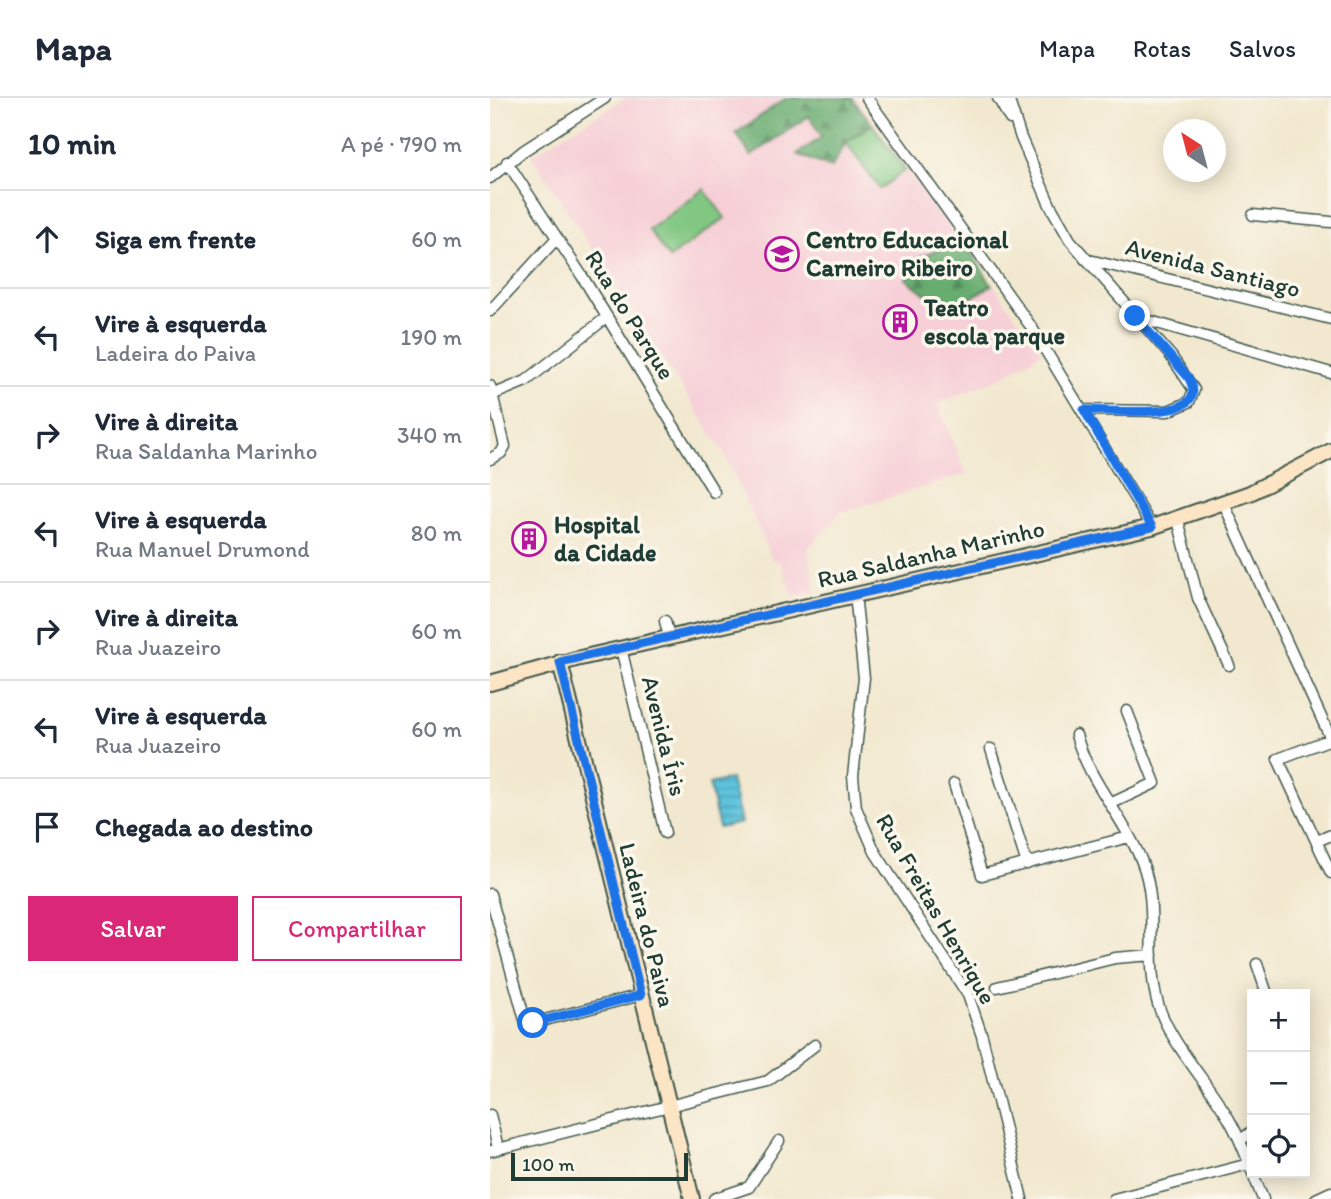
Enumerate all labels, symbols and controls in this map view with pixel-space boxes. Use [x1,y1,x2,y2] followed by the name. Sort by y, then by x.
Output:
[35,29,112,68] text: Mapa
[1039,34,1095,63] text: Mapa
[1133,34,1191,63] text: Rotas
[1229,34,1296,63] text: Salvos
[1163,119,1226,182] north arrow
[28,125,116,162] text: 10 min
[341,130,462,158] text: A pé · 790 m
[28,220,66,258] icon: ahead
[95,223,256,255] text: Siga em frente
[411,225,462,253] text: 60 m
[806,225,1008,282] place label: Centro Educacional Carneiro Ribeiro
[1123,232,1304,303] street label: Avenida Santiago
[763,235,801,273] school or university icon: Centro Educacional Carneiro Ribeiro
[579,245,682,385] street label: Rua do Parque
[923,293,1065,351] place label: Teatro escola parque
[1119,300,1150,331] route end
[881,303,919,341] building icon: Teatro escola parque
[95,307,267,339] text: Vire à esquerda
[28,318,66,356] icon: left
[401,323,462,351] text: 190 m
[95,339,256,367] text: Ladeira do Paiva
[95,405,238,437] text: Vire à direita
[28,416,66,454] icon: right
[397,421,462,449] text: 340 m
[95,437,317,465] text: Rua Saldanha Marinho
[95,503,267,535] text: Vire à esquerda
[554,510,657,567] place label: Hospital da Cidade
[815,513,1047,594] street label: Rua Saldanha Marinho
[28,514,66,552] icon: left
[411,519,462,547] text: 80 m
[510,520,548,558] building icon: Hospital da Cidade
[95,535,310,563] text: Rua Manuel Drumond
[95,601,238,633] text: Vire à direita
[28,612,66,650] icon: right
[411,617,462,645] text: 60 m
[95,633,221,661] text: Rua Juazeiro
[636,673,693,799] street label: Avenida Íris
[95,699,267,731] text: Vire à esquerda
[28,710,66,748] icon: left
[411,715,462,743] text: 60 m
[95,731,221,759] text: Rua Juazeiro
[28,808,66,846] icon: arrive
[870,808,1003,1009] street label: Rua Freitas Henrique
[95,811,313,843] text: Chegada ao destino
[613,840,682,1010] street label: Ladeira do Paiva
[28,896,238,961] button: Salvar
[252,896,462,961] button: Compartilhar
[1247,989,1310,1178] map controls
[1247,989,1310,1052] button: +
[517,1007,548,1038] route start
[1247,1052,1310,1115] button: −
[1247,1115,1310,1178] button: locate
[511,1150,688,1182] scale bar
[522,1153,574,1176] text: 100 m

